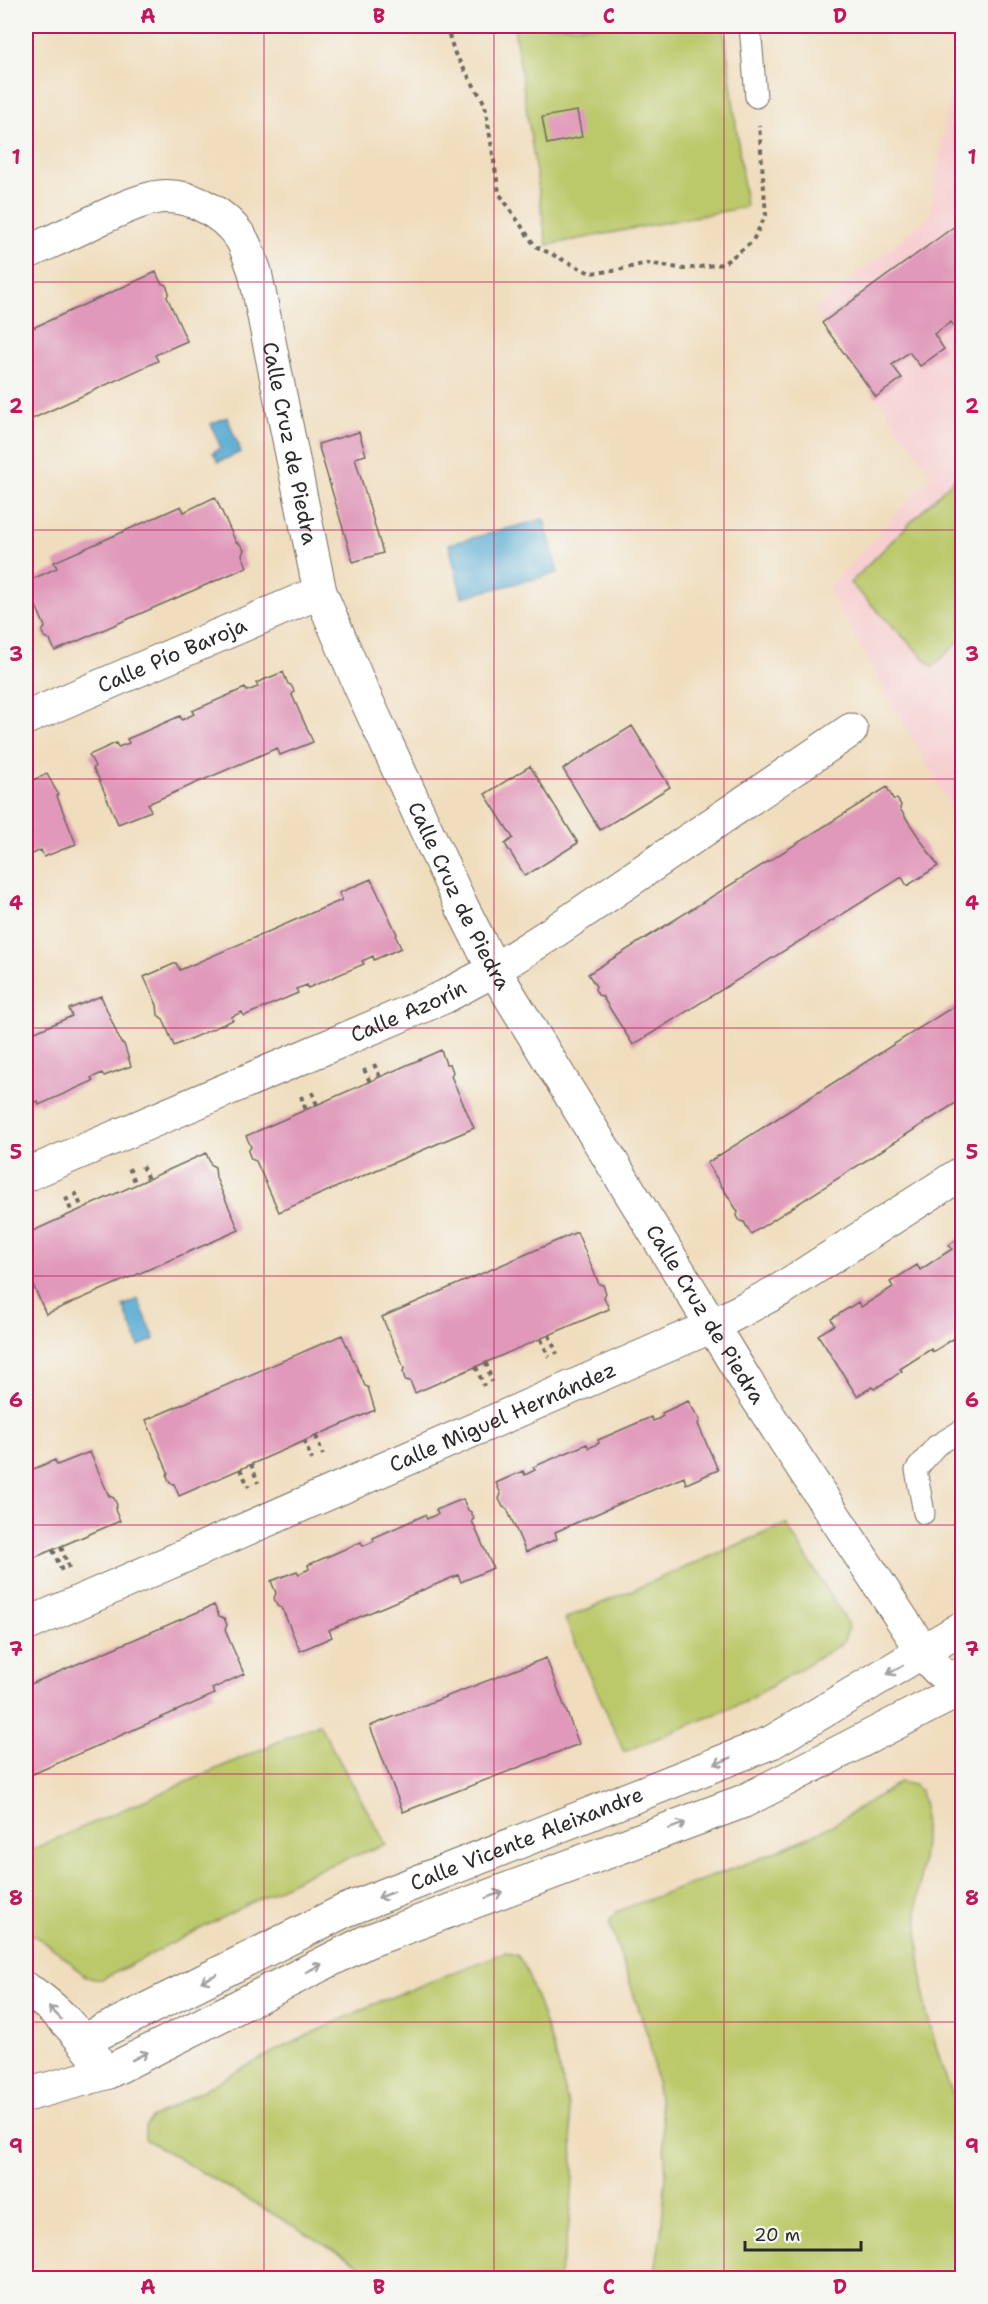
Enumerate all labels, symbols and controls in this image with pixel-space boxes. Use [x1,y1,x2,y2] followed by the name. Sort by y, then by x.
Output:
[140,3,156,29] text: A
[373,3,385,29] text: B
[603,3,615,29] text: C
[833,3,847,29] text: D
[11,144,21,170] text: 1
[967,144,977,170] text: 1
[256,339,324,547] street label: Calle Cruz de Piedra
[9,393,23,419] text: 2
[965,393,979,419] text: 2
[93,611,251,700] street label: Calle Pío Baroja
[9,641,23,667] text: 3
[965,641,979,667] text: 3
[401,797,517,995] street label: Calle Cruz de Piedra
[9,890,23,916] text: 4
[965,890,979,916] text: 4
[346,973,472,1049] street label: Calle Azorín
[10,1139,22,1165] text: 5
[966,1139,978,1165] text: 5
[639,1219,771,1410] street label: Calle Cruz de Piedra
[385,1356,620,1479] street label: Calle Miguel Hernández
[9,1387,23,1413] text: 6
[965,1387,979,1413] text: 6
[9,1636,23,1662] text: 7
[965,1636,979,1662] text: 7
[887,1664,904,1676] one-way arrow
[714,1756,733,1767] one-way arrow
[406,1780,647,1898] street label: Calle Vicente Aleixandre
[667,1820,686,1831] one-way arrow
[9,1885,23,1911] text: 8
[965,1885,979,1911] text: 8
[485,1888,503,1899] one-way arrow
[377,1890,395,1901] one-way arrow
[305,1962,323,1974] one-way arrow
[201,1972,219,1984] one-way arrow
[47,2006,62,2020] one-way arrow
[131,2050,149,2062] one-way arrow
[9,2133,23,2159] text: 9
[965,2133,979,2159] text: 9
[745,2214,860,2252] scale bar
[754,2223,800,2247] text: 20 m
[140,2274,156,2300] text: A
[373,2274,385,2300] text: B
[603,2274,615,2300] text: C
[833,2274,847,2300] text: D

